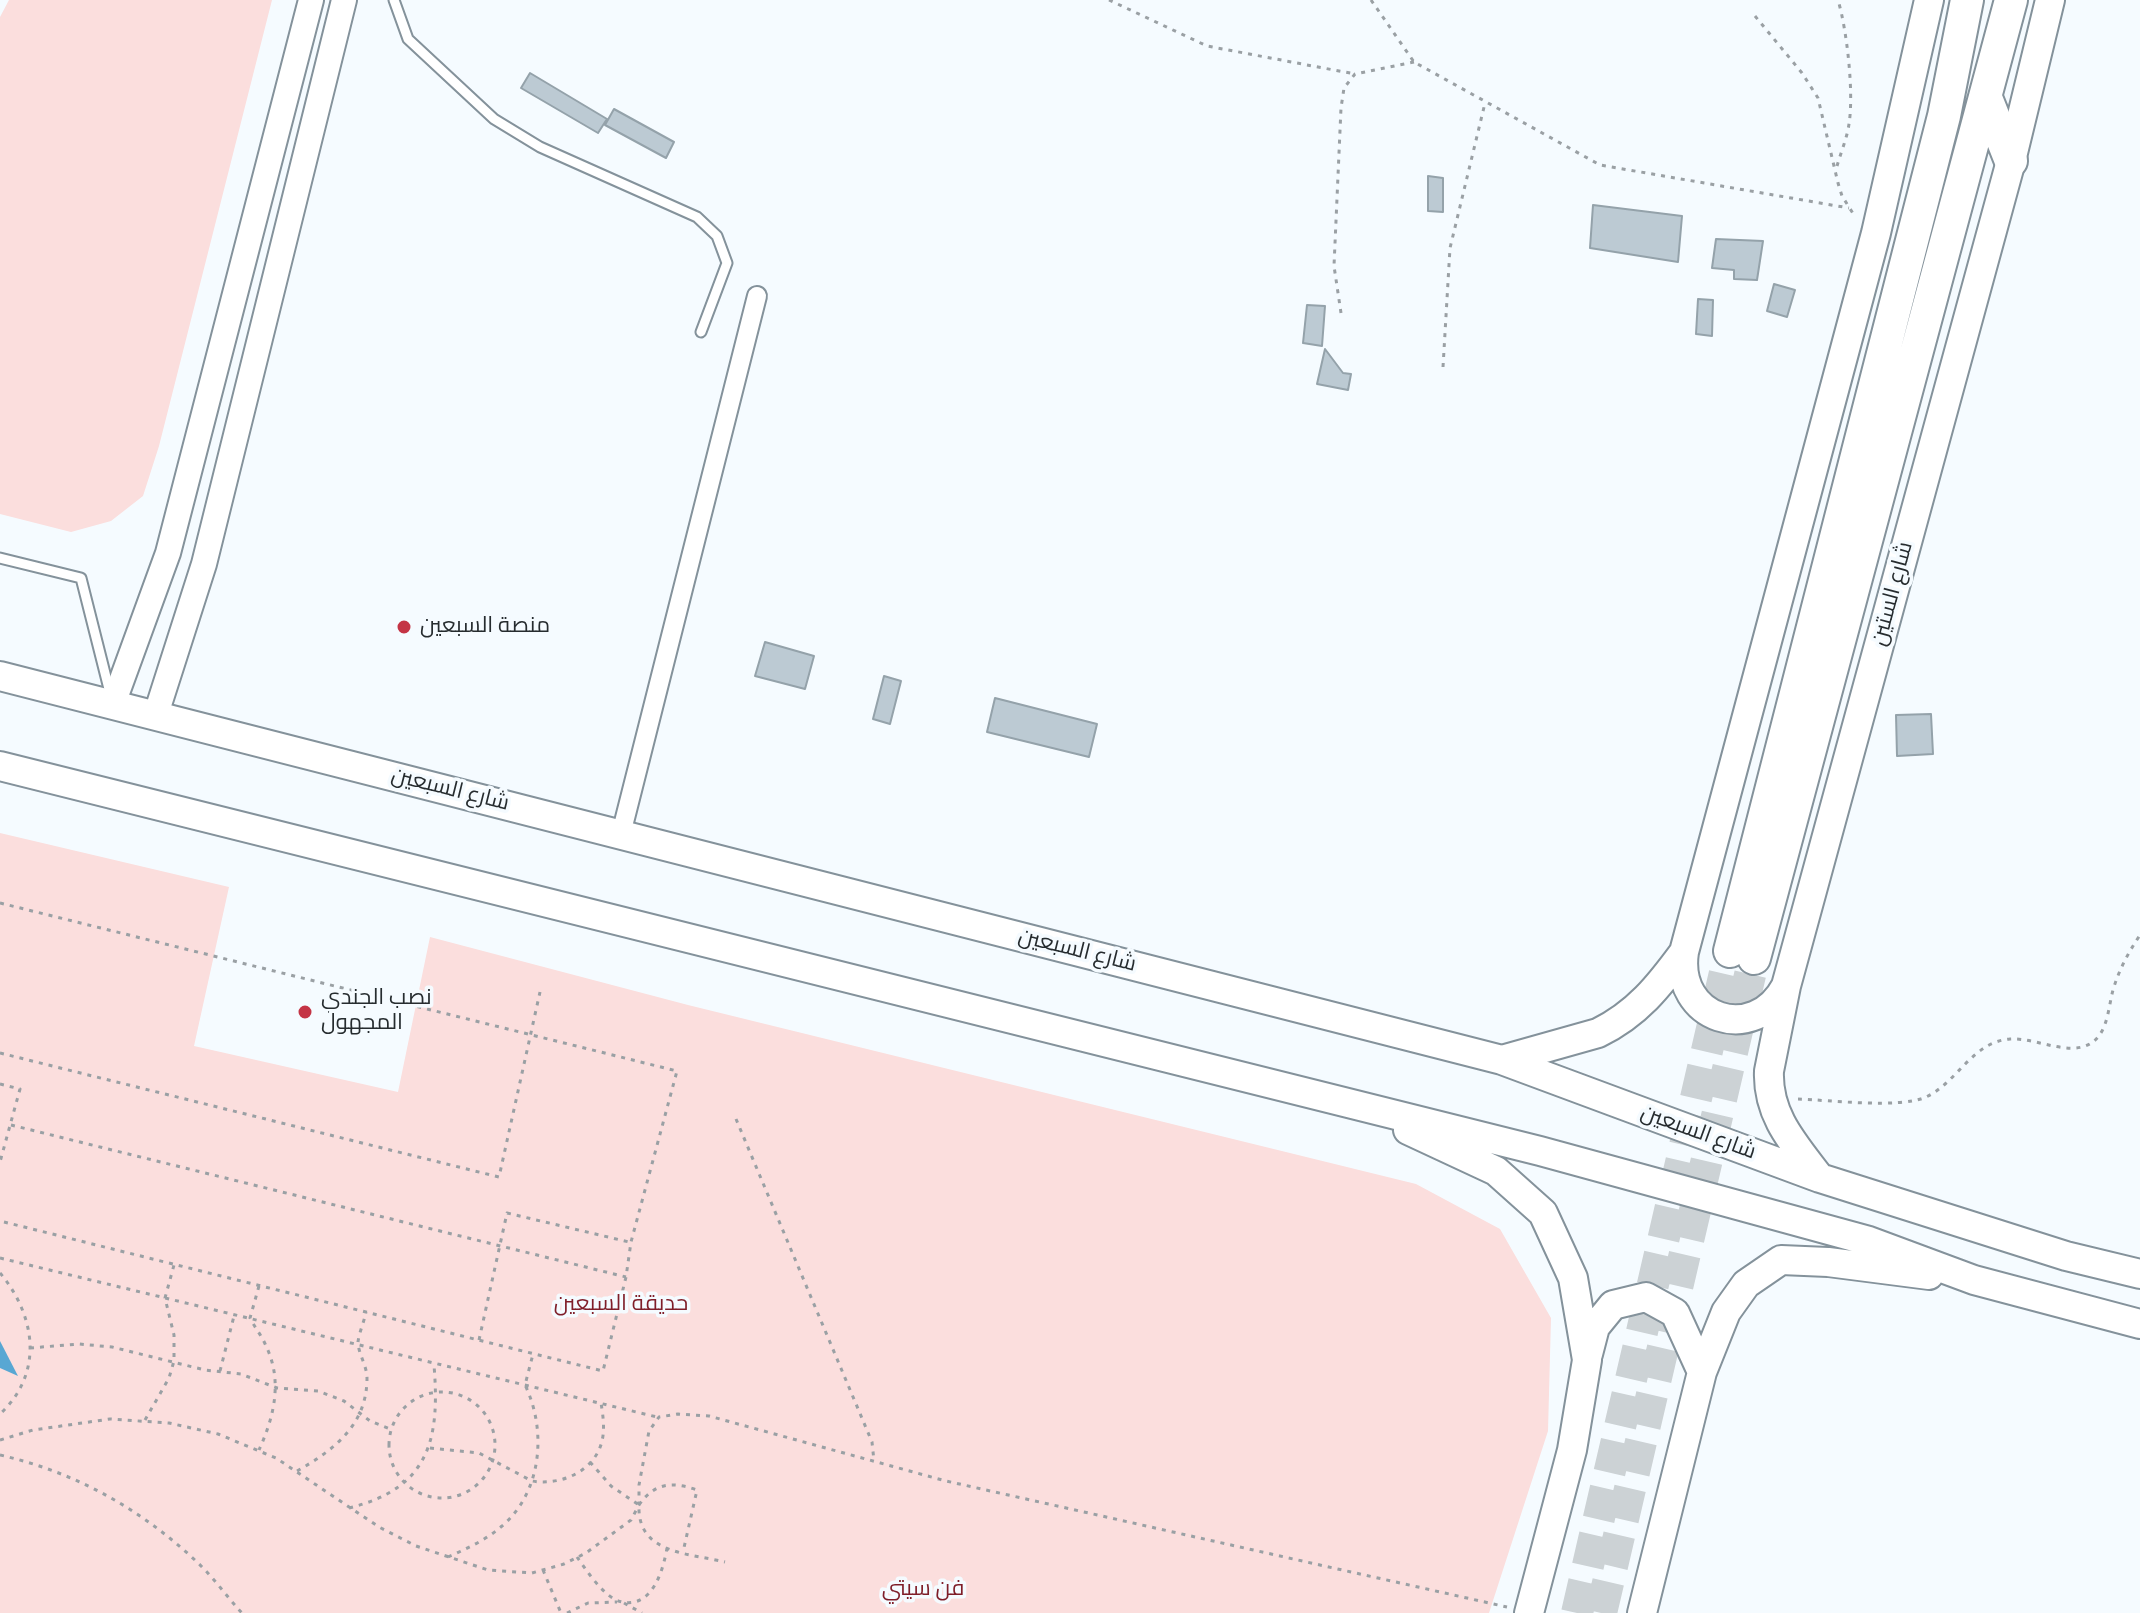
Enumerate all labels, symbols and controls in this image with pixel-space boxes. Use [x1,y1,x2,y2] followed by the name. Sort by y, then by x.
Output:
[1866,539,1920,649] street label: شارع الستين
[420,614,550,640] place label: منصة السبعين
[395,618,413,636] marker: منصة السبعين
[388,763,512,817] street label: شارع السبعين
[1015,924,1139,978] street label: شارع السبعين
[321,986,432,1038] place label: نصب الجندي المجهول
[296,1003,314,1021] marker: نصب الجندي المجهول
[1637,1100,1759,1166] street label: شارع السبعين
[554,1292,688,1318] park label: حديقة السبعين
[882,1577,964,1603] park label: فن سيتي

